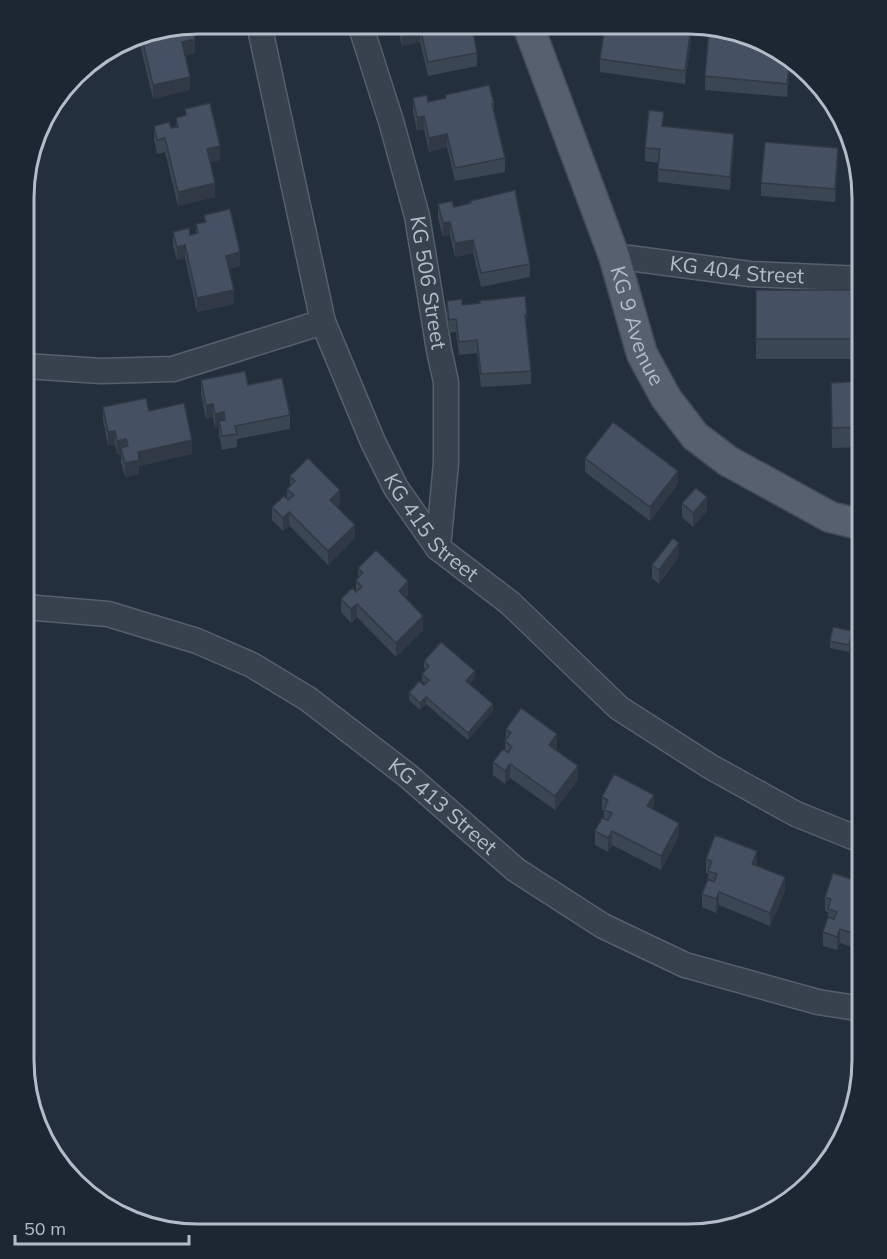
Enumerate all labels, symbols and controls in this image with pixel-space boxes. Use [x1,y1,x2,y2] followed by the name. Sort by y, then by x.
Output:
[405,214,453,351] street label: KG 506 Street
[668,250,805,288] street label: KG 404 Street
[606,263,671,390] street label: KG 9 Avenue
[379,469,484,586] street label: KG 415 Street
[384,752,503,860] street label: KG 413 Street
[15,1208,189,1246] scale bar
[24,1217,66,1240] text: 50 m

